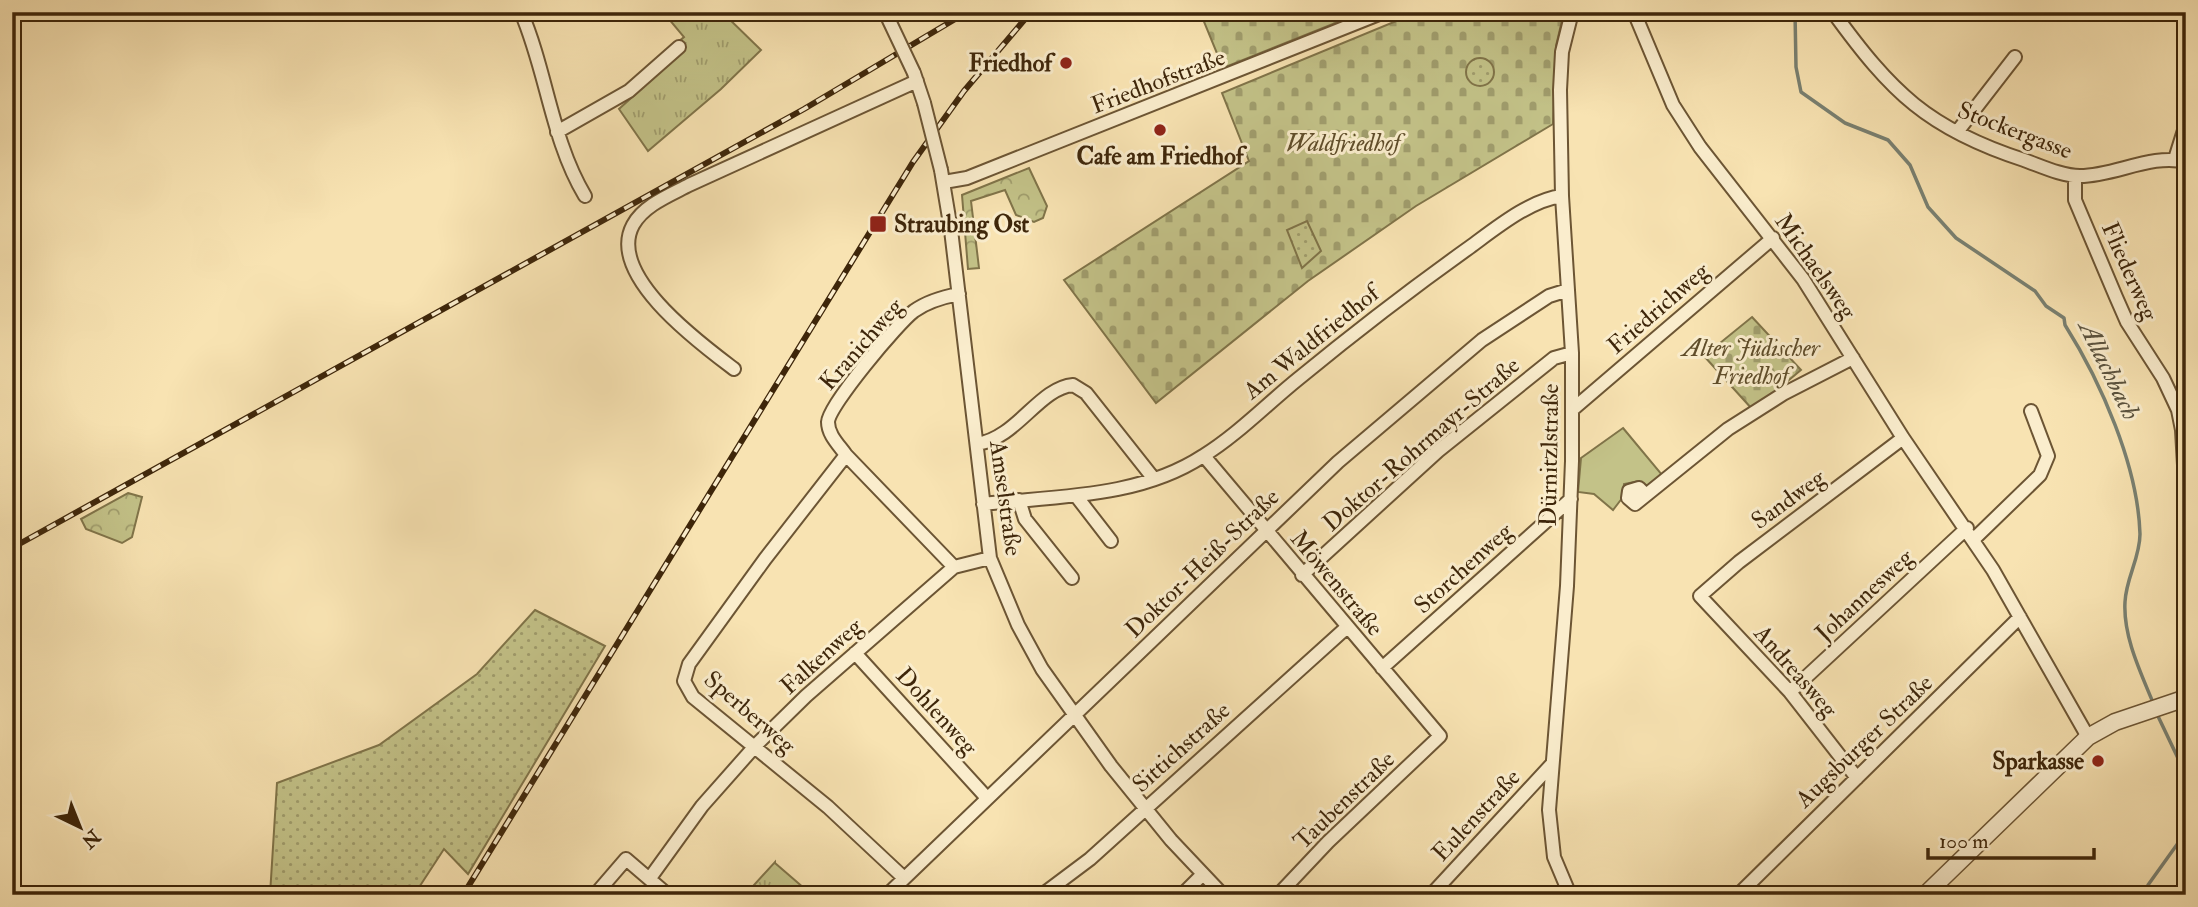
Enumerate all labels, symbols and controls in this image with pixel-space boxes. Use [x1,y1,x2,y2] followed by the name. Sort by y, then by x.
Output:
[1087,42,1230,121] street label: Friedhofstraße
[969,48,1056,79] place label: Friedhof
[1058,55,1074,71] marker: Friedhof
[1953,94,2077,167] street label: Stockergasse
[1152,122,1168,138] marker: Cafe am Friedhof
[1286,128,1406,159] park label: Waldfriedhof
[1076,141,1248,172] place label: Cafe am Friedhof
[1768,207,1864,326] street label: Michaelsweg
[894,209,1029,240] place label: Straubing Ost
[868,214,888,234] marker: Straubing Ost
[2094,217,2165,326] street label: Fliederweg
[1601,255,1717,361] street label: Friedrichweg
[1236,276,1388,407] street label: Am Waldfriedhof
[813,291,911,397] street label: Kranichweg
[2070,313,2147,425] water label: Allachbach
[1679,333,1821,392] park label: Alter Jüdischer Friedhof
[1316,350,1526,539] street label: Doktor-Rohrmayr-Straße
[1533,383,1566,527] street label: Dürnitzlstraße
[982,437,1029,558] street label: Amselstraße
[1745,462,1832,537] street label: Sandweg
[1119,482,1286,645] street label: Doktor-Heiß-Straße
[1408,515,1520,621] street label: Storchenweg
[1283,524,1390,643] street label: Möwenstraße
[1808,541,1921,649] street label: Johannesweg
[774,611,870,701] street label: Falkenweg
[1746,618,1845,725] street label: Andreasweg
[889,661,985,763] street label: Dohlenweg
[697,664,803,761] street label: Sperberweg
[1788,668,1940,815] street label: Augsburger Straße
[1126,695,1237,800] street label: Sittichstraße
[1287,744,1402,856] street label: Taubenstraße
[1992,746,2084,777] place label: Sparkasse
[2090,753,2106,769] marker: Sparkasse
[1425,762,1527,868] street label: Eulenstraße
[46,792,116,862] north arrow
[1928,816,2095,860] scale bar
[76,823,106,854] text: N
[1939,828,1989,855] text: 100 m

